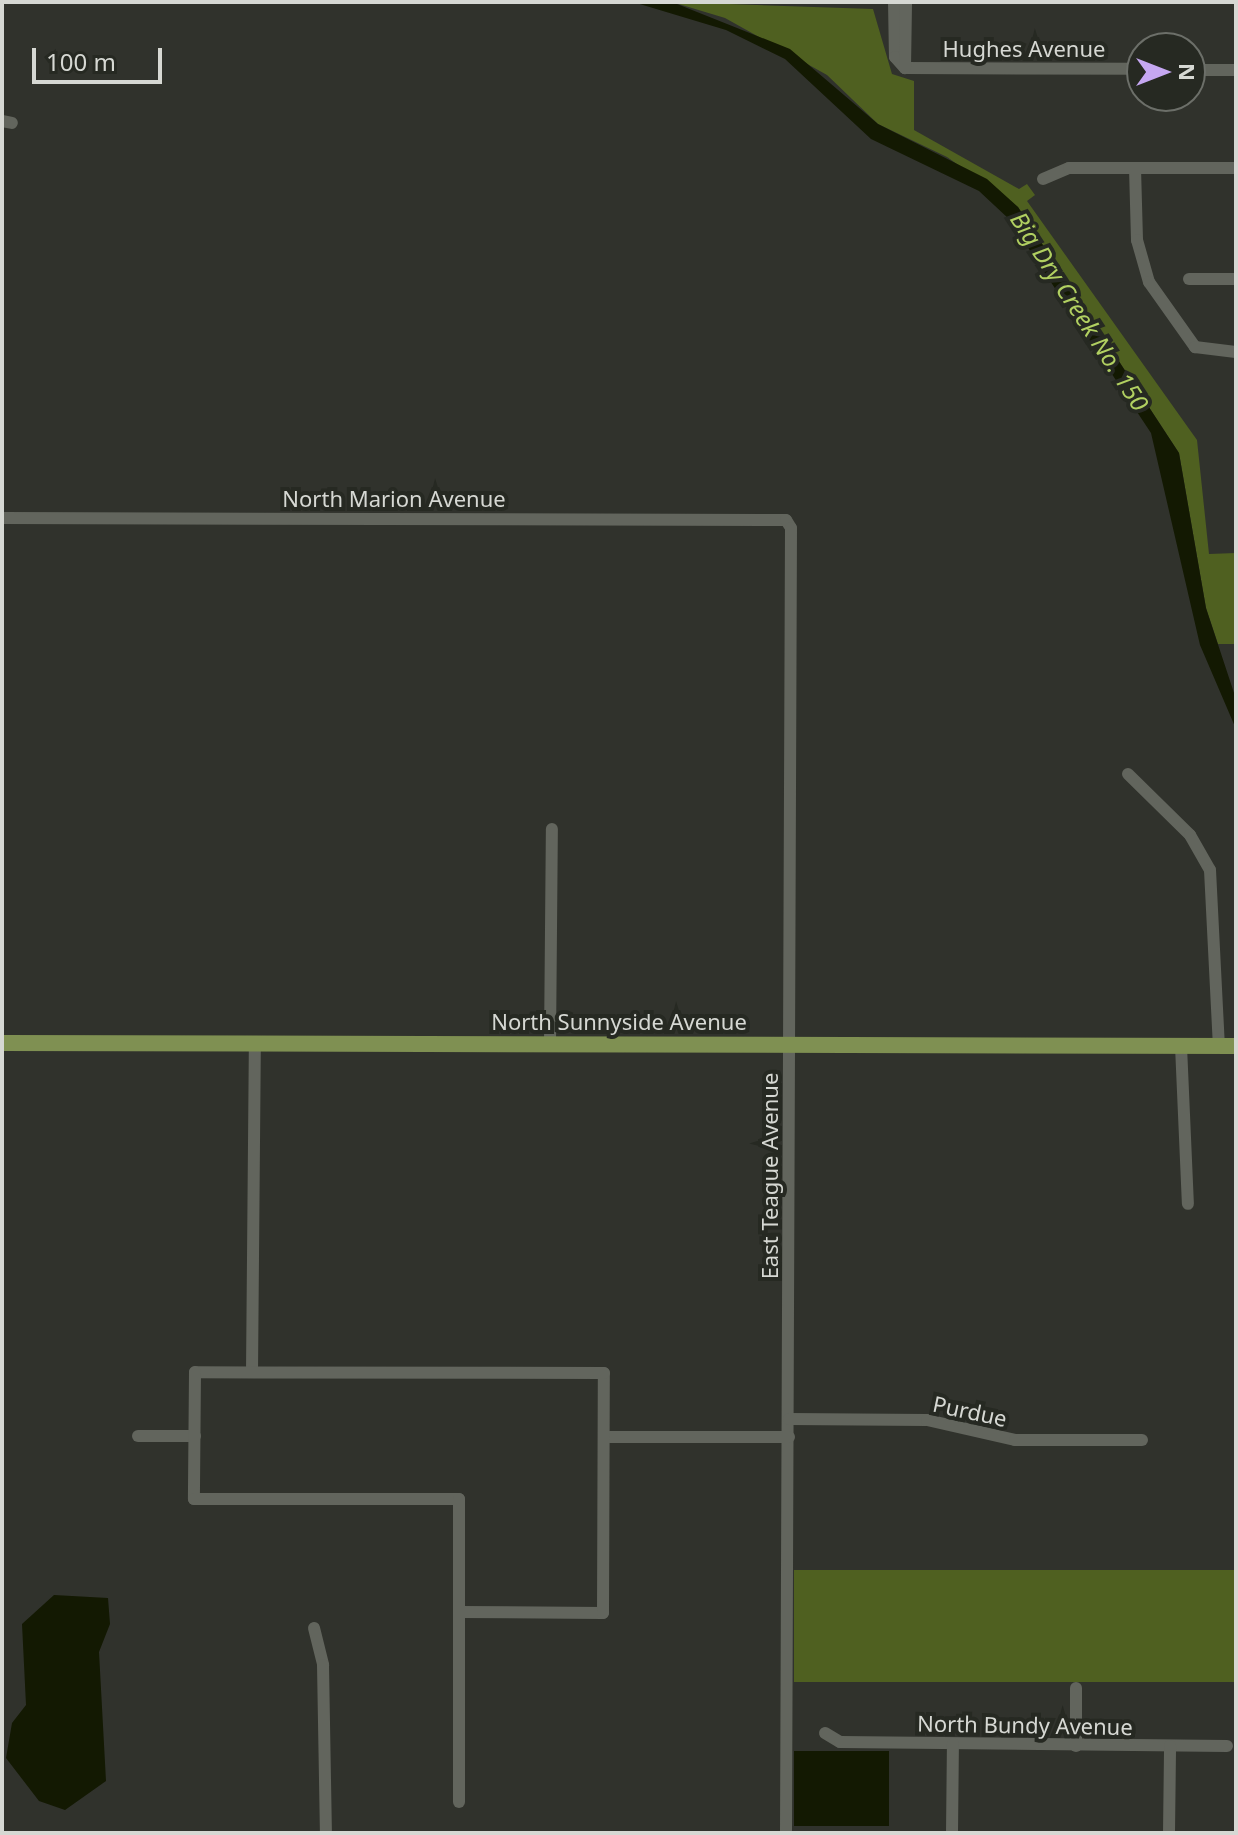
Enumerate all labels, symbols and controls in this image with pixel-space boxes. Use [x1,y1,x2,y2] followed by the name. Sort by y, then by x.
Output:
[36,32,166,82] scale bar
[1126,32,1206,112] north arrow
[943,36,1105,62] street label: Hughes Avenue
[46,45,116,78] text: 100 m
[1173,63,1203,81] text: N
[1005,206,1155,416] water label: Big Dry Creek No. 150
[282,486,506,512] street label: North Marion Avenue
[491,1009,747,1035] street label: North Sunnyside Avenue
[757,1073,783,1279] street label: East Teague Avenue
[931,1390,1009,1432] street label: Purdue
[917,1710,1133,1740] street label: North Bundy Avenue

